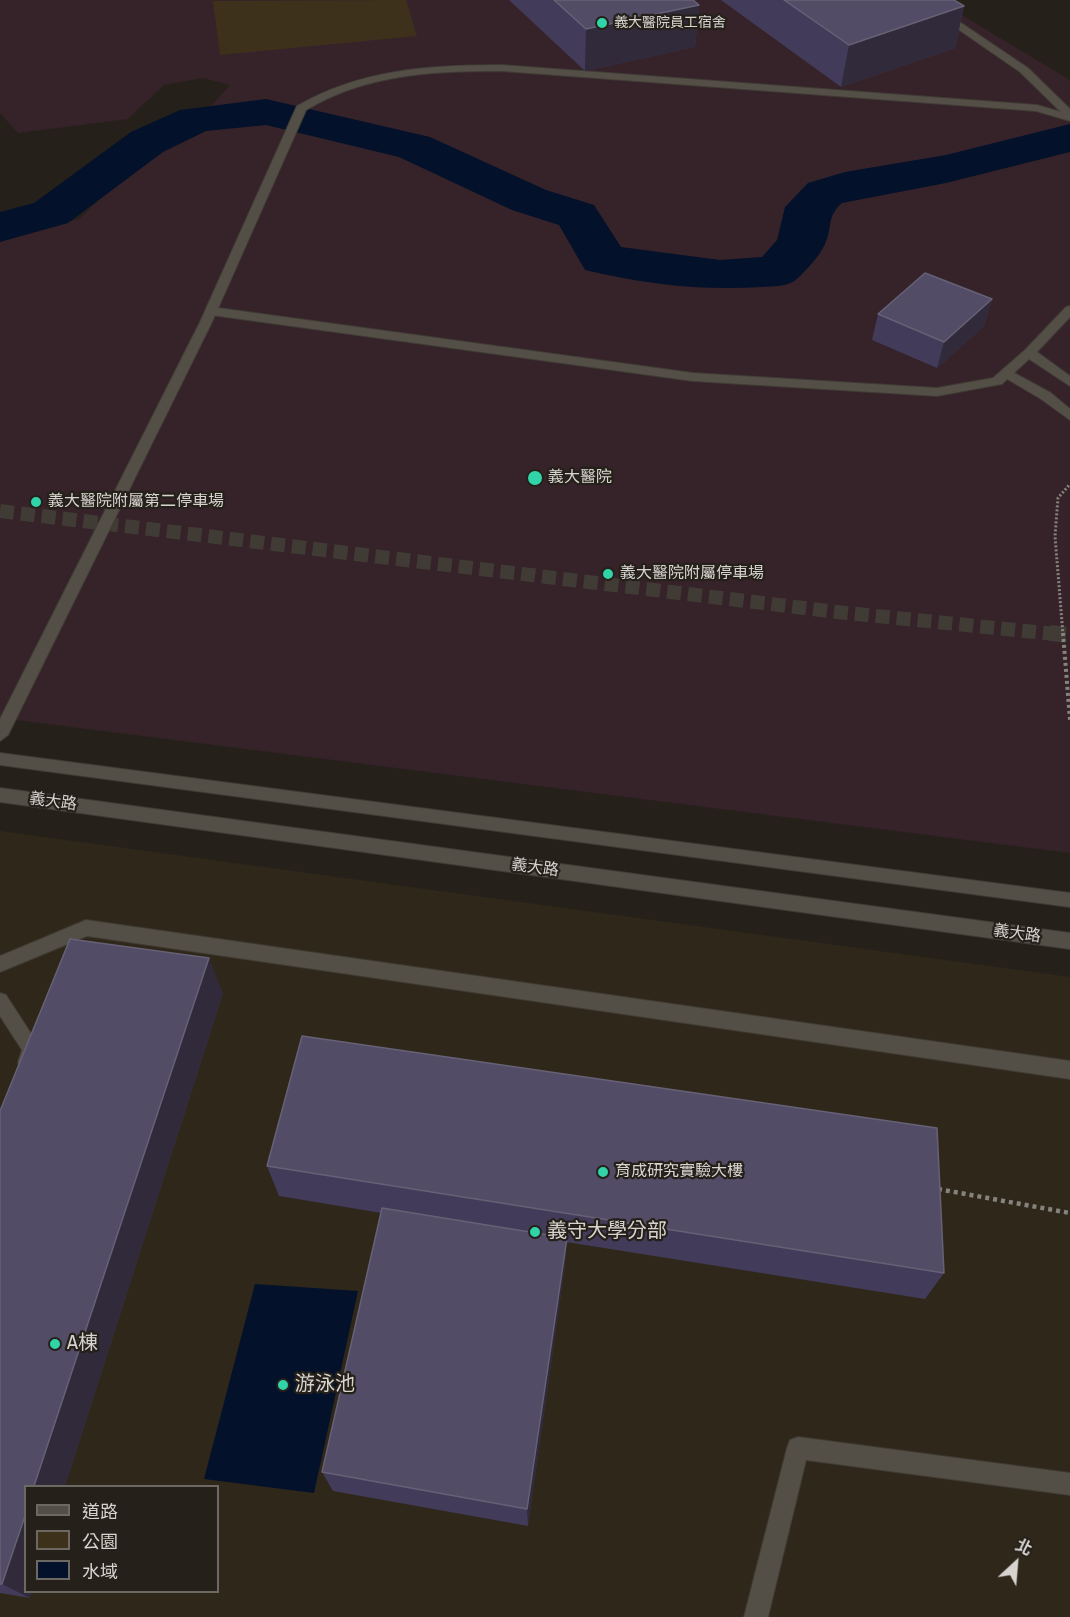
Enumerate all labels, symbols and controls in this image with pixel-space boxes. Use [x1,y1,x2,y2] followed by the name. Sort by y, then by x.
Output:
[614,15,726,31] place label: 義大醫院員工宿舍
[595,16,609,30] marker: 義大醫院員工宿舍
[548,468,612,488] place label: 義大醫院
[526,469,544,487] marker: 義大醫院
[48,492,224,512] place label: 義大醫院附屬第二停車場
[29,495,43,509] marker: 義大醫院附屬第二停車場
[620,564,764,584] place label: 義大醫院附屬停車場
[601,567,615,581] marker: 義大醫院附屬停車場
[28,789,78,815] street label: 義大路
[510,855,560,881] street label: 義大路
[992,921,1042,947] street label: 義大路
[615,1162,743,1182] place label: 育成研究實驗大樓
[596,1165,610,1179] marker: 育成研究實驗大樓
[547,1220,667,1244] place label: 義守大學分部
[528,1225,542,1239] marker: 義守大學分部
[67,1332,98,1356] place label: A棟
[48,1337,62,1351] marker: A棟
[295,1373,355,1397] place label: 游泳池
[276,1378,290,1392] marker: 游泳池
[24,1485,219,1593] legend
[82,1499,118,1524] text: 道路
[82,1529,118,1554] text: 公園
[986,1533,1046,1593] north arrow
[1012,1533,1036,1560] text: 北
[82,1559,118,1584] text: 水域

